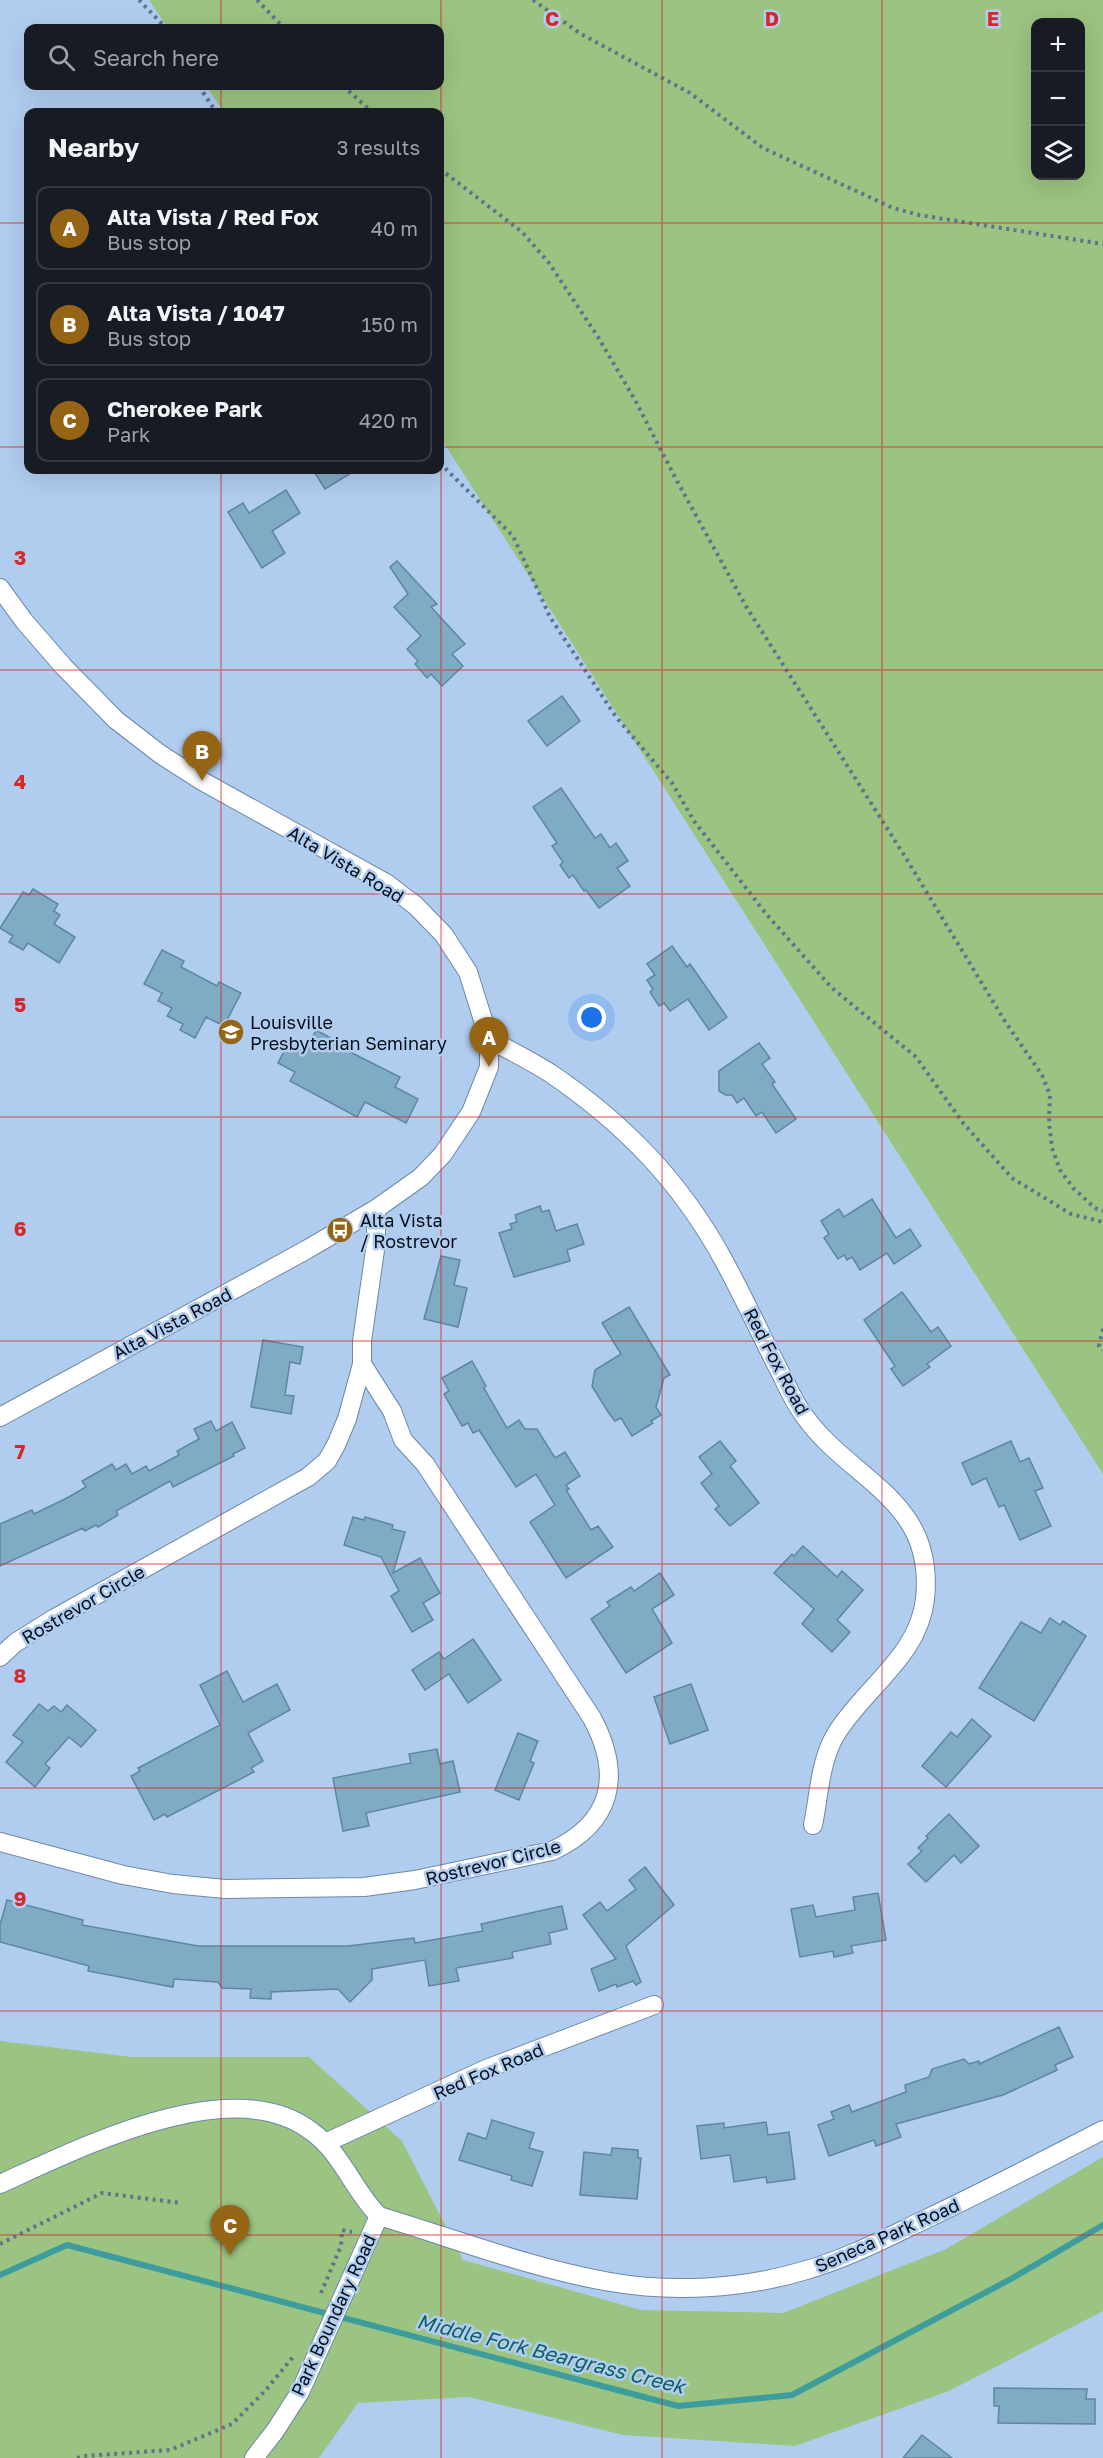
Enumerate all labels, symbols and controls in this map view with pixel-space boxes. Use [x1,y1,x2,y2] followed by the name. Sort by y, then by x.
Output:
[545,6,559,30] text: C
[765,6,779,30] text: D
[987,6,999,30] text: E
[1031,18,1085,180] map controls
[1031,18,1085,72] button: +
[24,24,444,90] search box
[45,41,78,74] icon: search
[93,44,219,71] text: Search here
[1031,72,1085,126] button: −
[1031,126,1085,180] button: layers
[48,132,139,163] text: Nearby
[337,135,420,159] text: 3 results
[107,203,319,230] text: Alta Vista / Red Fox
[62,216,77,240] text: A
[371,216,418,240] text: 40 m
[107,230,191,254] text: Bus stop
[107,299,285,326] text: Alta Vista / 1047
[62,312,77,336] text: B
[362,312,418,336] text: 150 m
[107,326,191,350] text: Bus stop
[107,395,263,422] text: Cherokee Park
[62,408,77,432] text: C
[359,408,418,432] text: 420 m
[107,422,150,446] text: Park
[14,545,26,569] text: 3
[182,732,222,781] pin: B
[14,769,26,793] text: 4
[284,821,408,907] street label: Alta Vista Road
[14,992,26,1016] text: 5
[577,1003,606,1032] your location
[250,1011,447,1054] place label: Louisville Presbyterian Seminary
[216,1017,246,1047] school or university icon: Louisville Presbyterian Seminary
[470,1018,508,1067] pin: A
[360,1209,457,1252] place label: Alta Vista / Rostrevor
[325,1215,355,1245] bus stop icon: Alta Vista / Rostrevor
[14,1216,26,1240] text: 6
[109,1282,235,1364] street label: Alta Vista Road
[740,1304,814,1418] street label: Red Fox Road
[15,1439,26,1463] text: 7
[18,1560,148,1648] street label: Rostrevor Circle
[14,1663,26,1687] text: 8
[423,1835,563,1889] street label: Rostrevor Circle
[14,1886,26,1910] text: 9
[430,2038,546,2104] street label: Red Fox Road
[811,2193,963,2277] street label: Seneca Park Road
[210,2206,250,2255] pin: C
[286,2231,380,2399] street label: Park Boundary Road
[415,2308,690,2400] water label: Middle Fork Beargrass Creek

